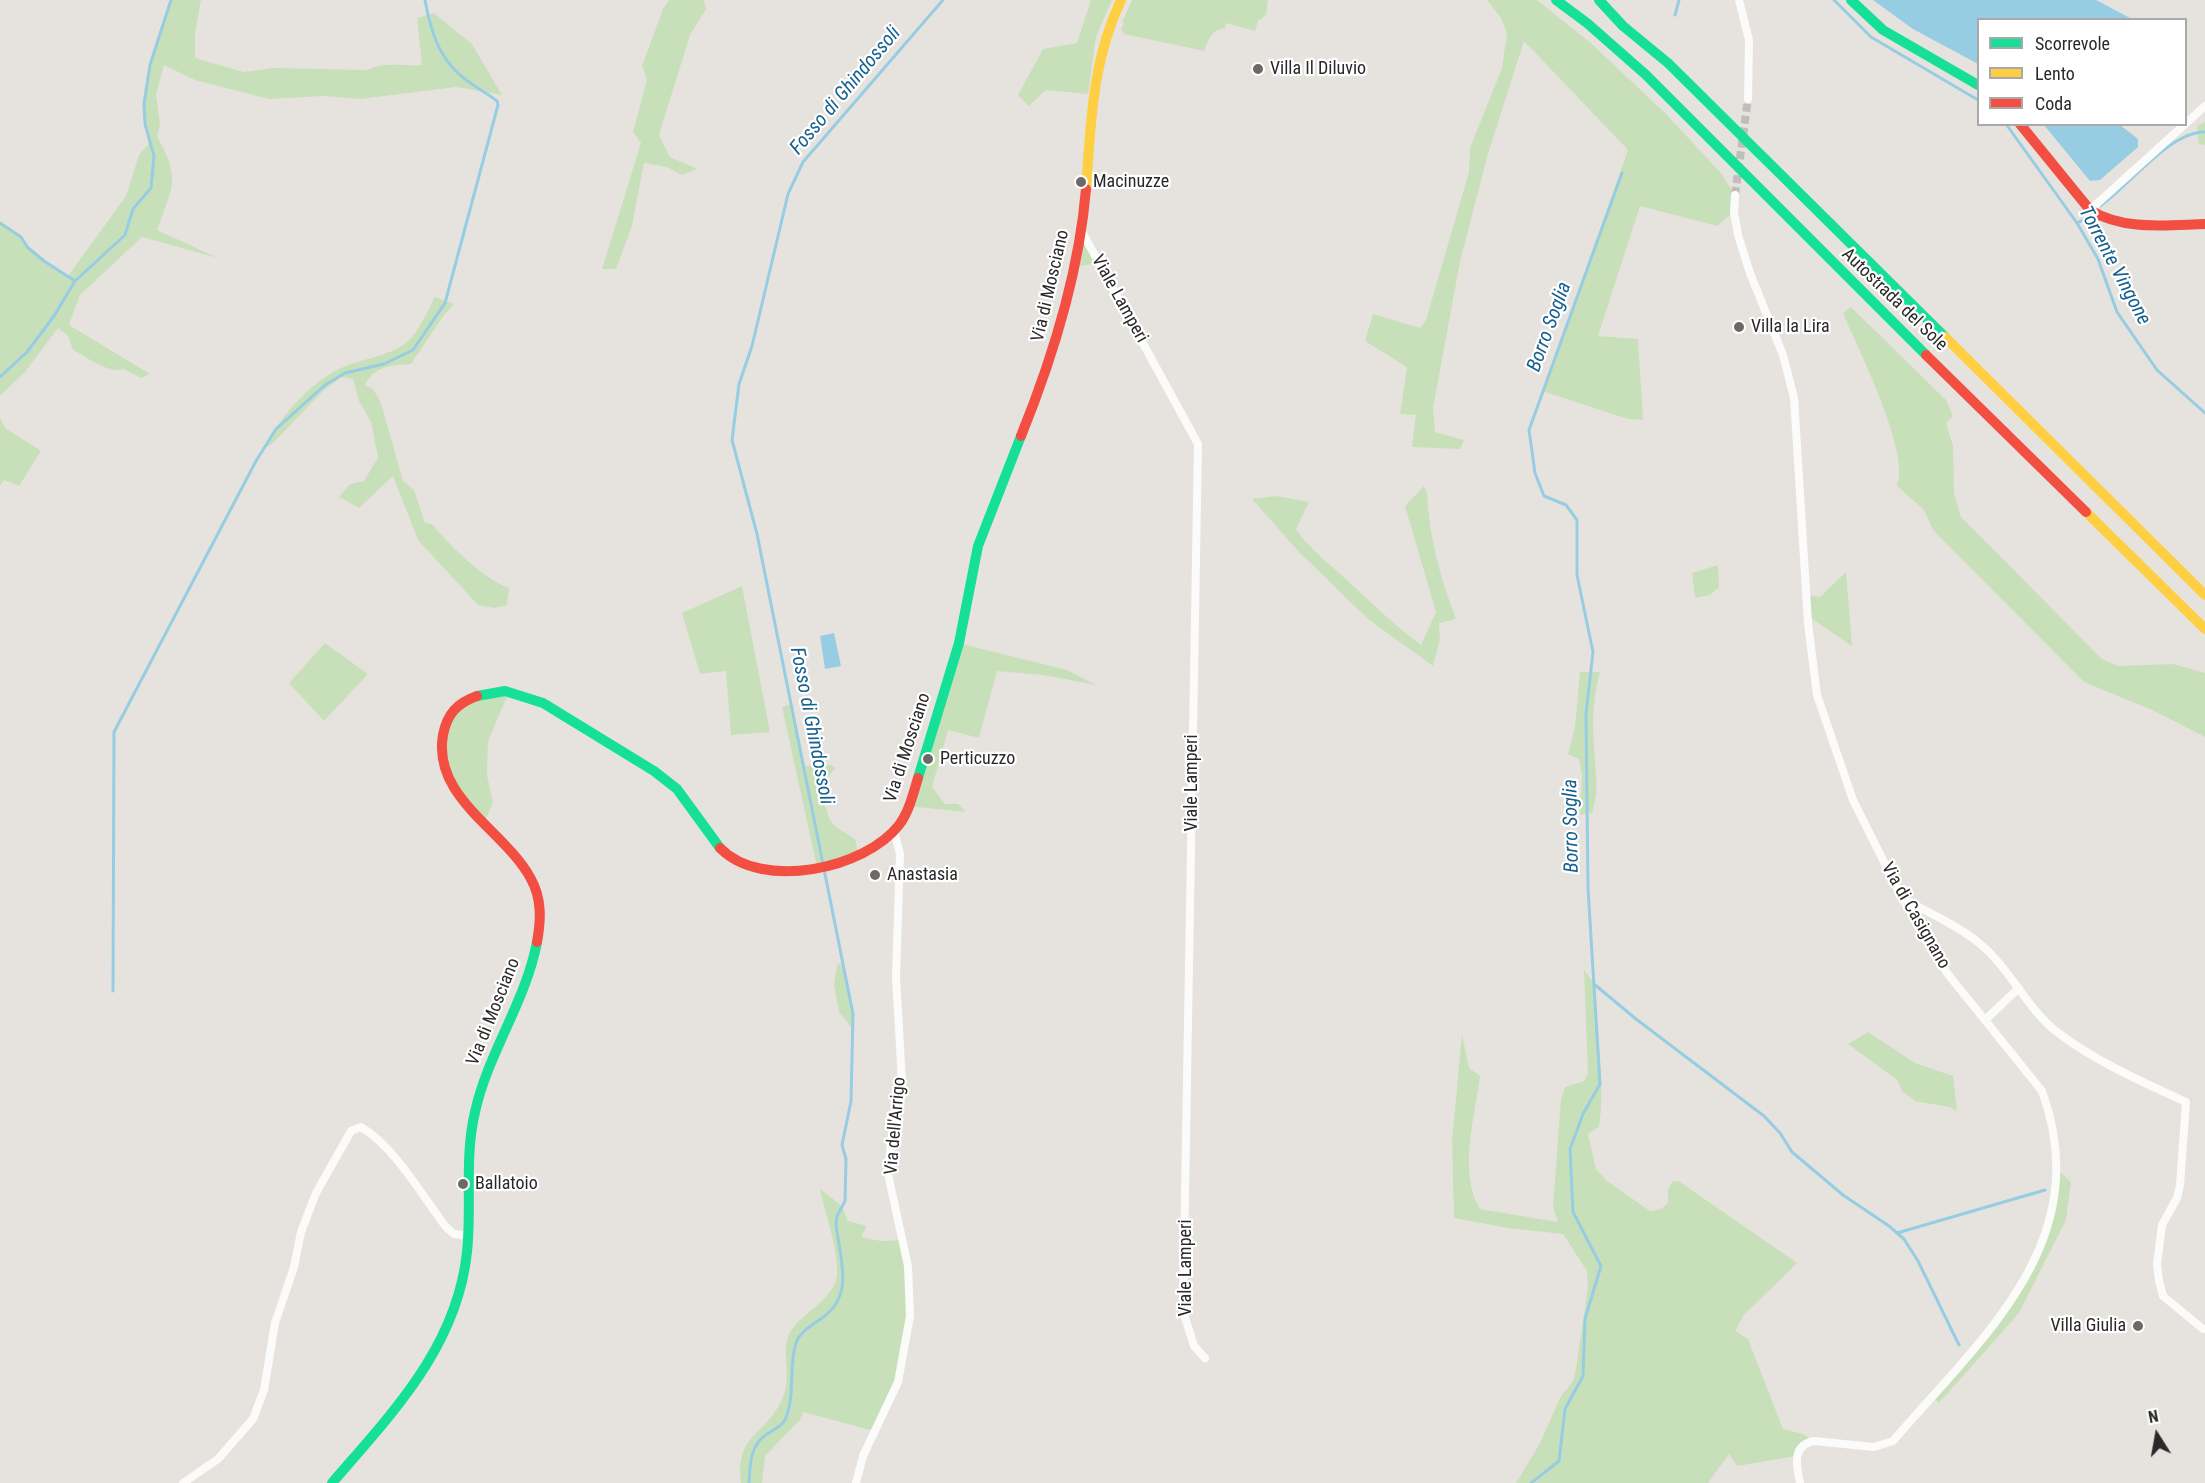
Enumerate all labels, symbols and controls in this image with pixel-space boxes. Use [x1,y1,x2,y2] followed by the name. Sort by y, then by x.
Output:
[1977,18,2187,126] legend
[785,22,907,160] water label: Fosso di Ghindossoli
[2035,33,2110,54] text: Scorrevole
[1270,58,1366,80] place label: Villa Il Diluvio
[1251,62,1265,76] marker: Villa Il Diluvio
[2035,63,2075,84] text: Lento
[2035,93,2072,114] text: Coda
[1093,171,1169,193] place label: Macinuzze
[1074,175,1088,189] marker: Macinuzze
[2073,203,2155,329] water label: Torrente Vingone
[1028,228,1074,344] street label: Via di Mosciano
[1837,244,1951,356] street label: Autostrada del Sole
[1086,251,1152,347] street label: Viale Lamperi
[1523,279,1577,375] water label: Borro Soglia
[1751,316,1830,338] place label: Villa la Lira
[1732,320,1746,334] marker: Villa la Lira
[784,645,838,807] water label: Fosso di Ghindossoli
[880,691,936,805] street label: Via di Mosciano
[1181,734,1203,832] street label: Viale Lamperi
[940,748,1015,770] place label: Perticuzzo
[921,752,935,766] marker: Perticuzzo
[1559,779,1585,873] water label: Borro Soglia
[1876,859,1954,973] street label: Via di Casignano
[887,864,958,886] place label: Anastasia
[868,868,882,882] marker: Anastasia
[463,955,525,1069] street label: Via di Mosciano
[881,1076,911,1176] street label: Via dell'Arrigo
[475,1173,538,1195] place label: Ballatoio
[456,1177,470,1191] marker: Ballatoio
[1175,1219,1197,1317] street label: Viale Lamperi
[2050,1315,2126,1337] place label: Villa Giulia
[2131,1319,2145,1333] marker: Villa Giulia
[2127,1405,2187,1465] north arrow
[2147,1407,2160,1427] text: N

